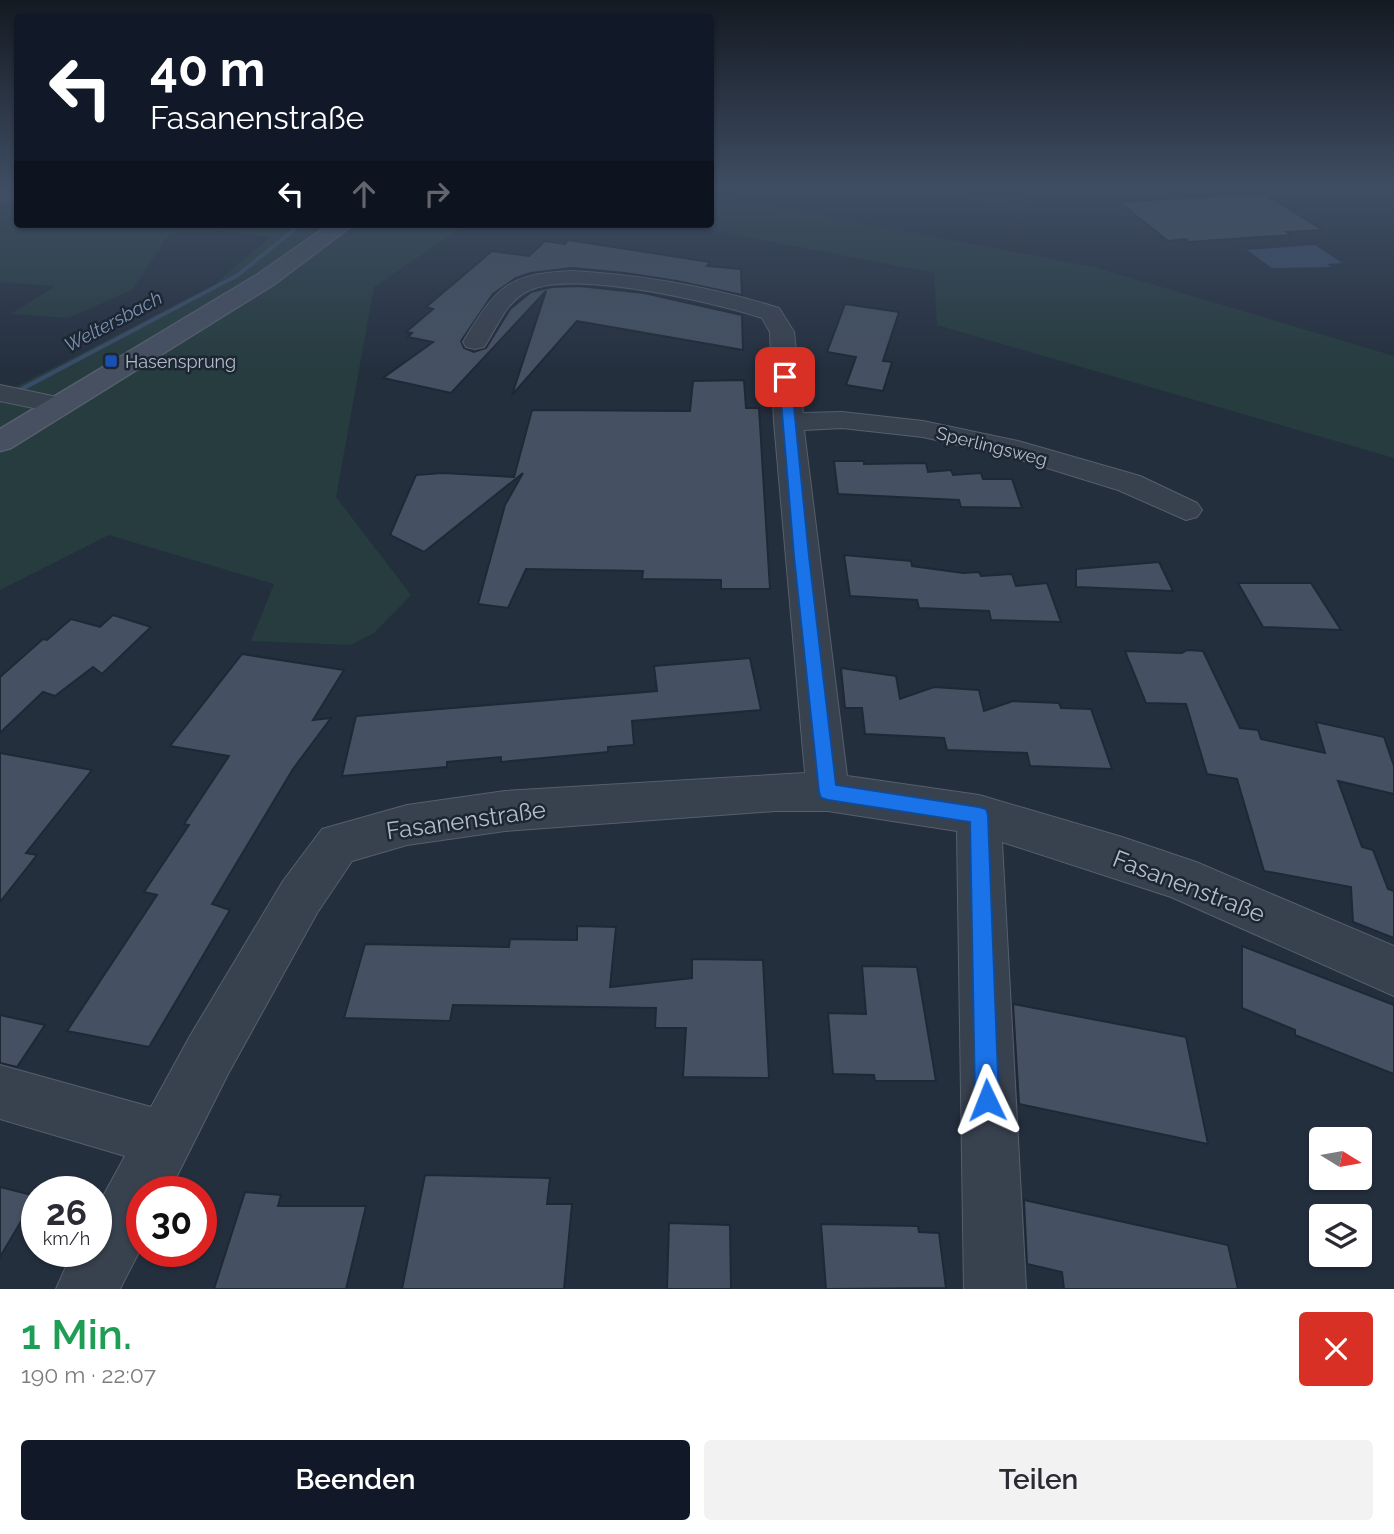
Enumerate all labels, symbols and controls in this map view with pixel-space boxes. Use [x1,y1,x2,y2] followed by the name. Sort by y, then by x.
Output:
[150,40,265,97] text: 40 m
[35,42,126,133] icon: left
[150,99,364,136] text: Fasanenstraße
[272,175,310,213] icon: left
[345,175,383,213] icon: ahead
[418,175,456,213] icon: right
[60,286,166,356] water label: Weltersbach
[755,347,815,407] pin
[125,351,236,372] place label: Hasensprung
[103,353,119,369] marker: Hasensprung
[766,358,804,396] icon: arrive
[934,422,1050,470] street label: Sperlingsweg
[384,794,548,846] street label: Fasanenstraße
[1109,844,1269,928] street label: Fasanenstraße
[950,1063,1024,1137] position arrow
[1309,1127,1372,1190] north arrow
[1309,1127,1372,1267] map controls
[126,1176,217,1267] speed limit sign: 30
[46,1192,87,1233] text: 26
[1309,1204,1372,1267] button: layers
[43,1228,90,1249] text: km/h
[21,1310,132,1359] text: 1 Min.
[1299,1312,1373,1386] button: close
[21,1361,156,1388] text: 190 m · 22:07
[21,1440,690,1520] button: Beenden
[704,1440,1373,1520] button: Teilen

